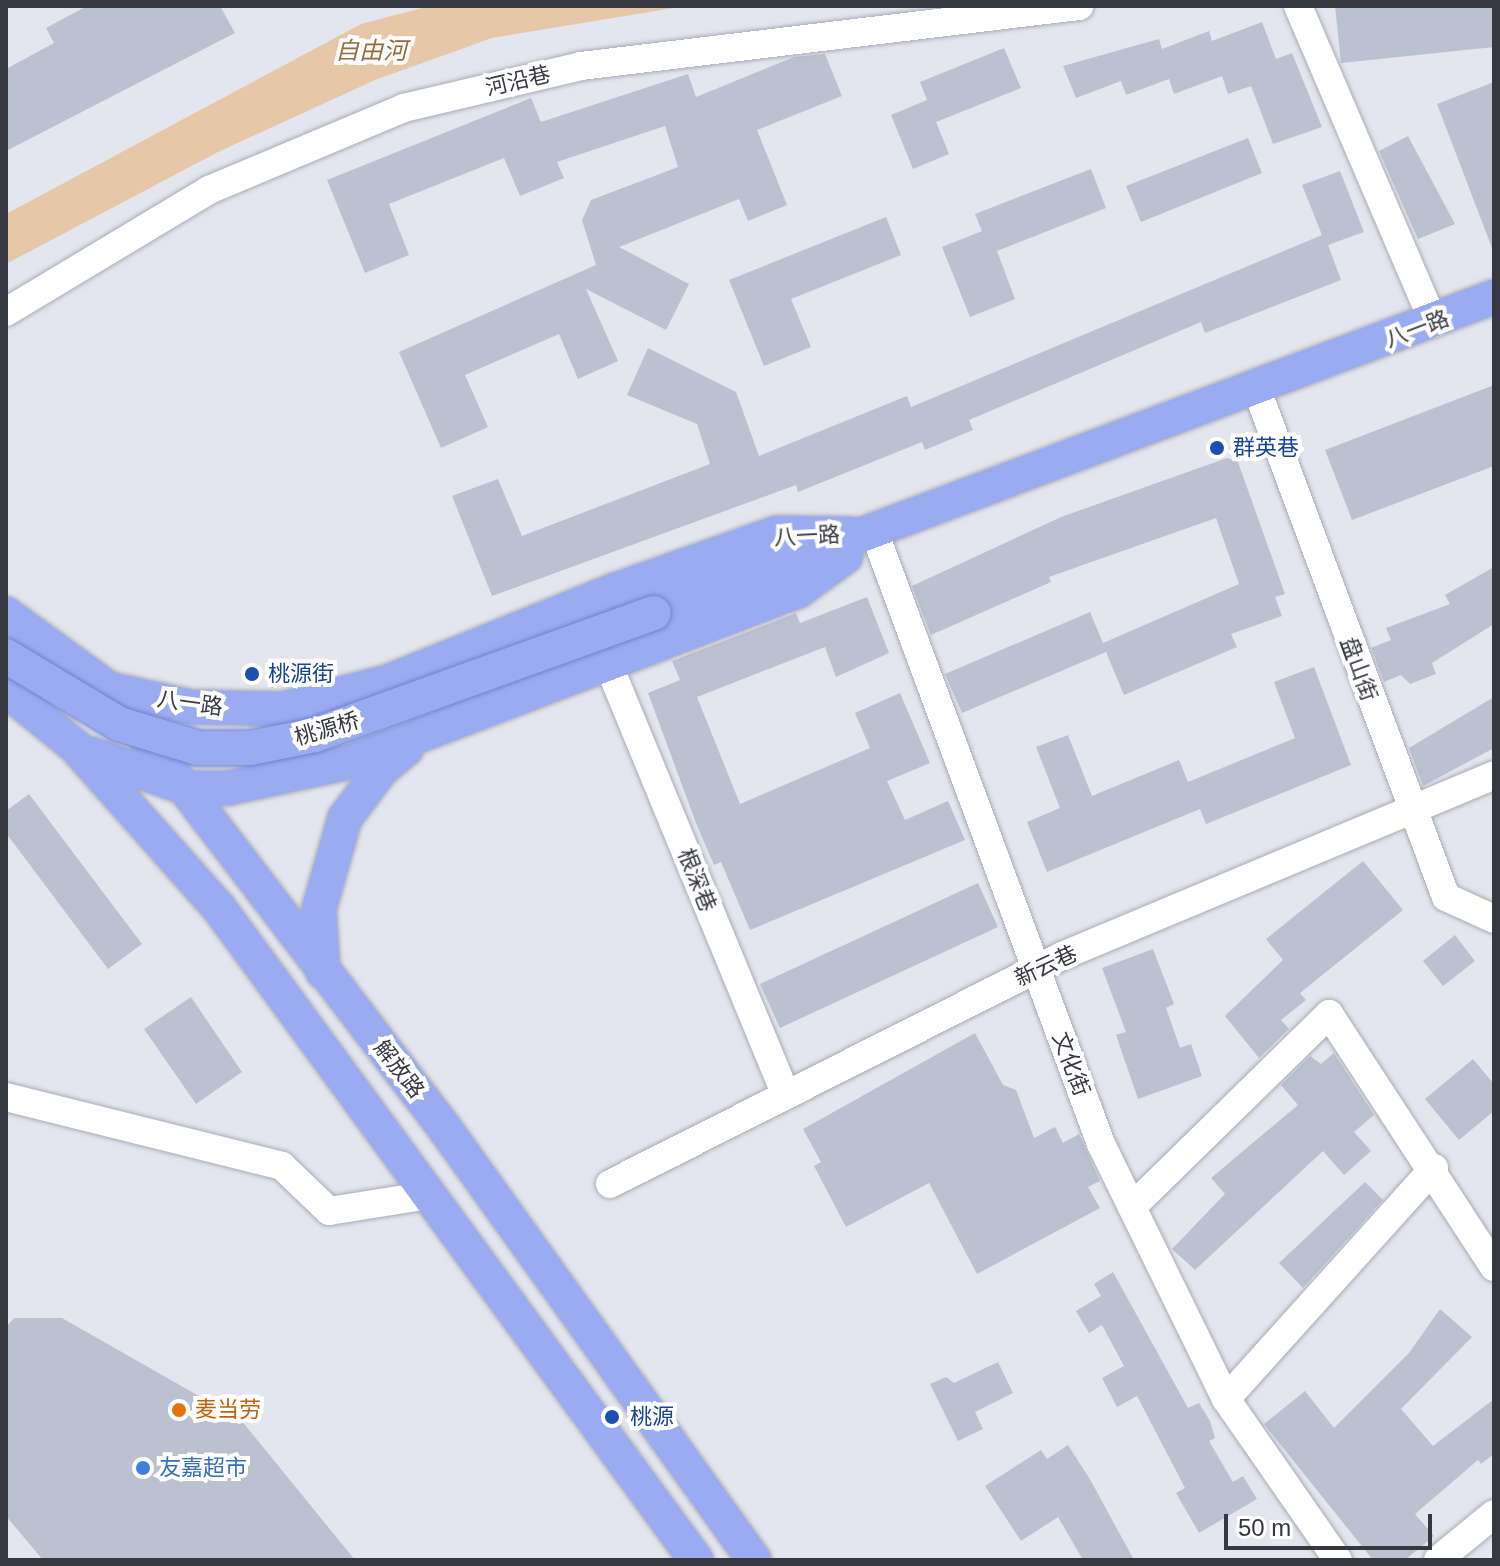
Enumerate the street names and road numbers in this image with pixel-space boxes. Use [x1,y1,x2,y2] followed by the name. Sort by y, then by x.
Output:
[483,61,553,101] street label: 河沿巷
[1381,305,1453,353] street label: 八一路
[773,521,841,551] street label: 八一路
[1335,633,1383,705] street label: 盘山街
[155,685,225,721] street label: 八一路
[292,707,362,751] street label: 桃源桥
[672,844,722,916] street label: 根深巷
[1011,940,1081,992] street label: 新云巷
[1047,1028,1095,1100] street label: 文化街
[368,1035,430,1103] street label: 解放路

